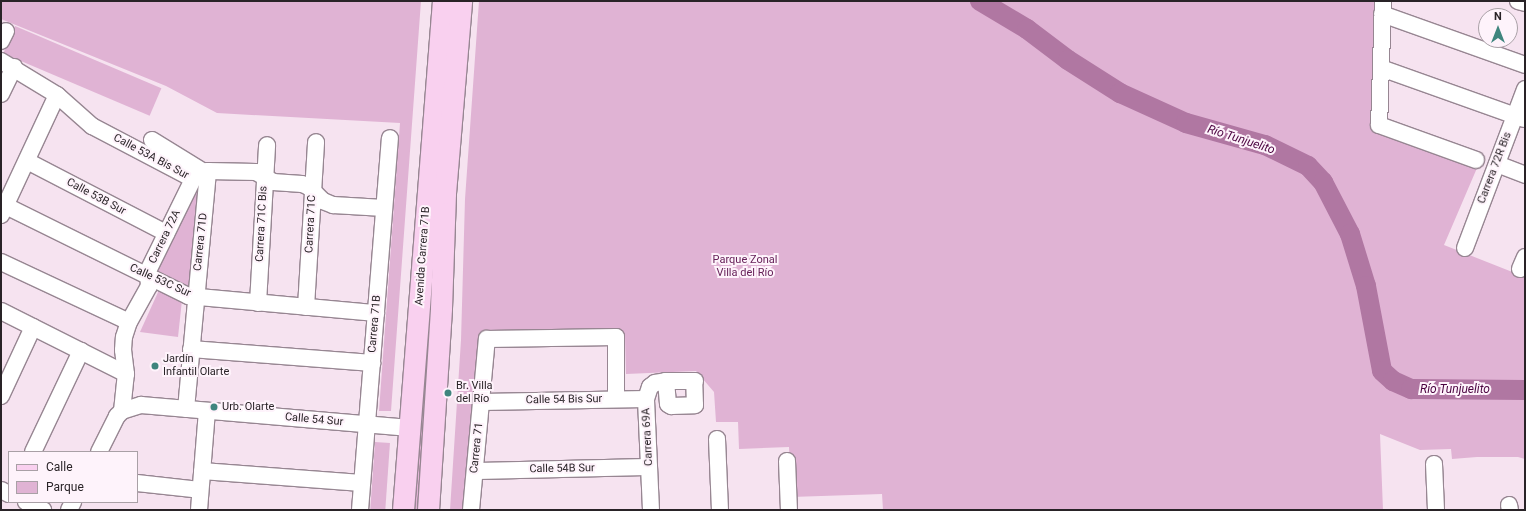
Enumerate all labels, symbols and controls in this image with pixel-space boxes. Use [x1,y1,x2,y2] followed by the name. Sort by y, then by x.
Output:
[1478,8,1518,48] north arrow
[1494,10,1502,23] text: N
[1205,122,1277,158] water label: Río Tunjuelito
[1475,130,1515,206] street label: Carrera 72R Bis
[111,132,191,182] street label: Calle 53A Bis Sur
[64,176,128,218] street label: Calle 53B Sur
[253,186,271,262] street label: Carrera 71C Bis
[303,195,319,253] street label: Carrera 71C
[413,206,433,306] street label: Avenida Carrera 71B
[146,208,184,266] street label: Carrera 72A
[191,212,211,272] street label: Carrera 71D
[713,254,777,280] park label: Parque Zonal Villa del Río
[127,262,193,300] street label: Calle 53C Sur
[366,295,384,353] street label: Carrera 71B
[163,353,229,379] place label: Jardín Infantil Olarte
[150,361,160,371] marker: Jardín Infantil Olarte
[456,380,493,406] place label: Br. Villa del Río
[1420,383,1490,397] water label: Río Tunjuelito
[443,388,453,398] marker: Br. Villa del Río
[526,393,602,407] street label: Calle 54 Bis Sur
[222,400,274,414] place label: Urb. Olarte
[209,402,219,412] marker: Urb. Olarte
[640,408,656,466] street label: Carrera 69A
[284,411,344,429] street label: Calle 54 Sur
[468,422,486,474] street label: Carrera 71
[8,451,138,503] legend
[46,460,73,474] text: Calle
[529,462,595,476] street label: Calle 54B Sur
[46,480,84,494] text: Parque

